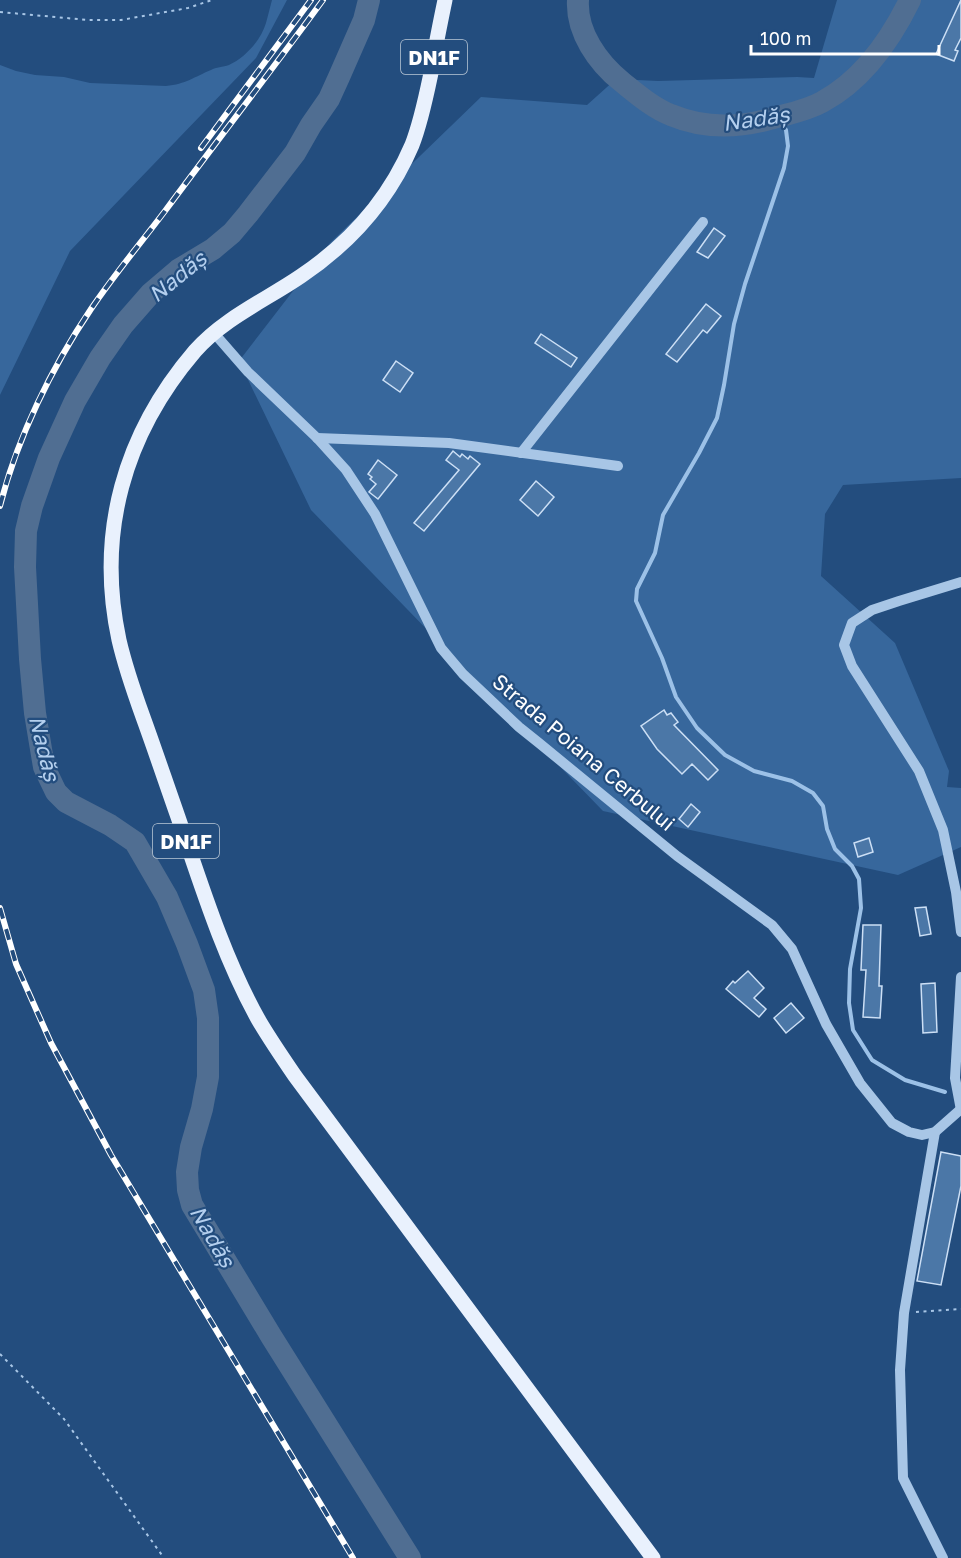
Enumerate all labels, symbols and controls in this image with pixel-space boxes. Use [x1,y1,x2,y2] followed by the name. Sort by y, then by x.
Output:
[751,18,938,56] scale bar
[760,27,811,49] text: 100 m
[401,40,467,74] road number: DN1F
[721,100,792,136] water label: Nadăș
[143,244,212,308] water label: Nadăș
[487,668,681,836] street label: Strada Poiana Cerbului
[24,712,66,785] water label: Nadăș
[153,824,219,858] road number: DN1F
[185,1200,242,1273] water label: Nadăș

